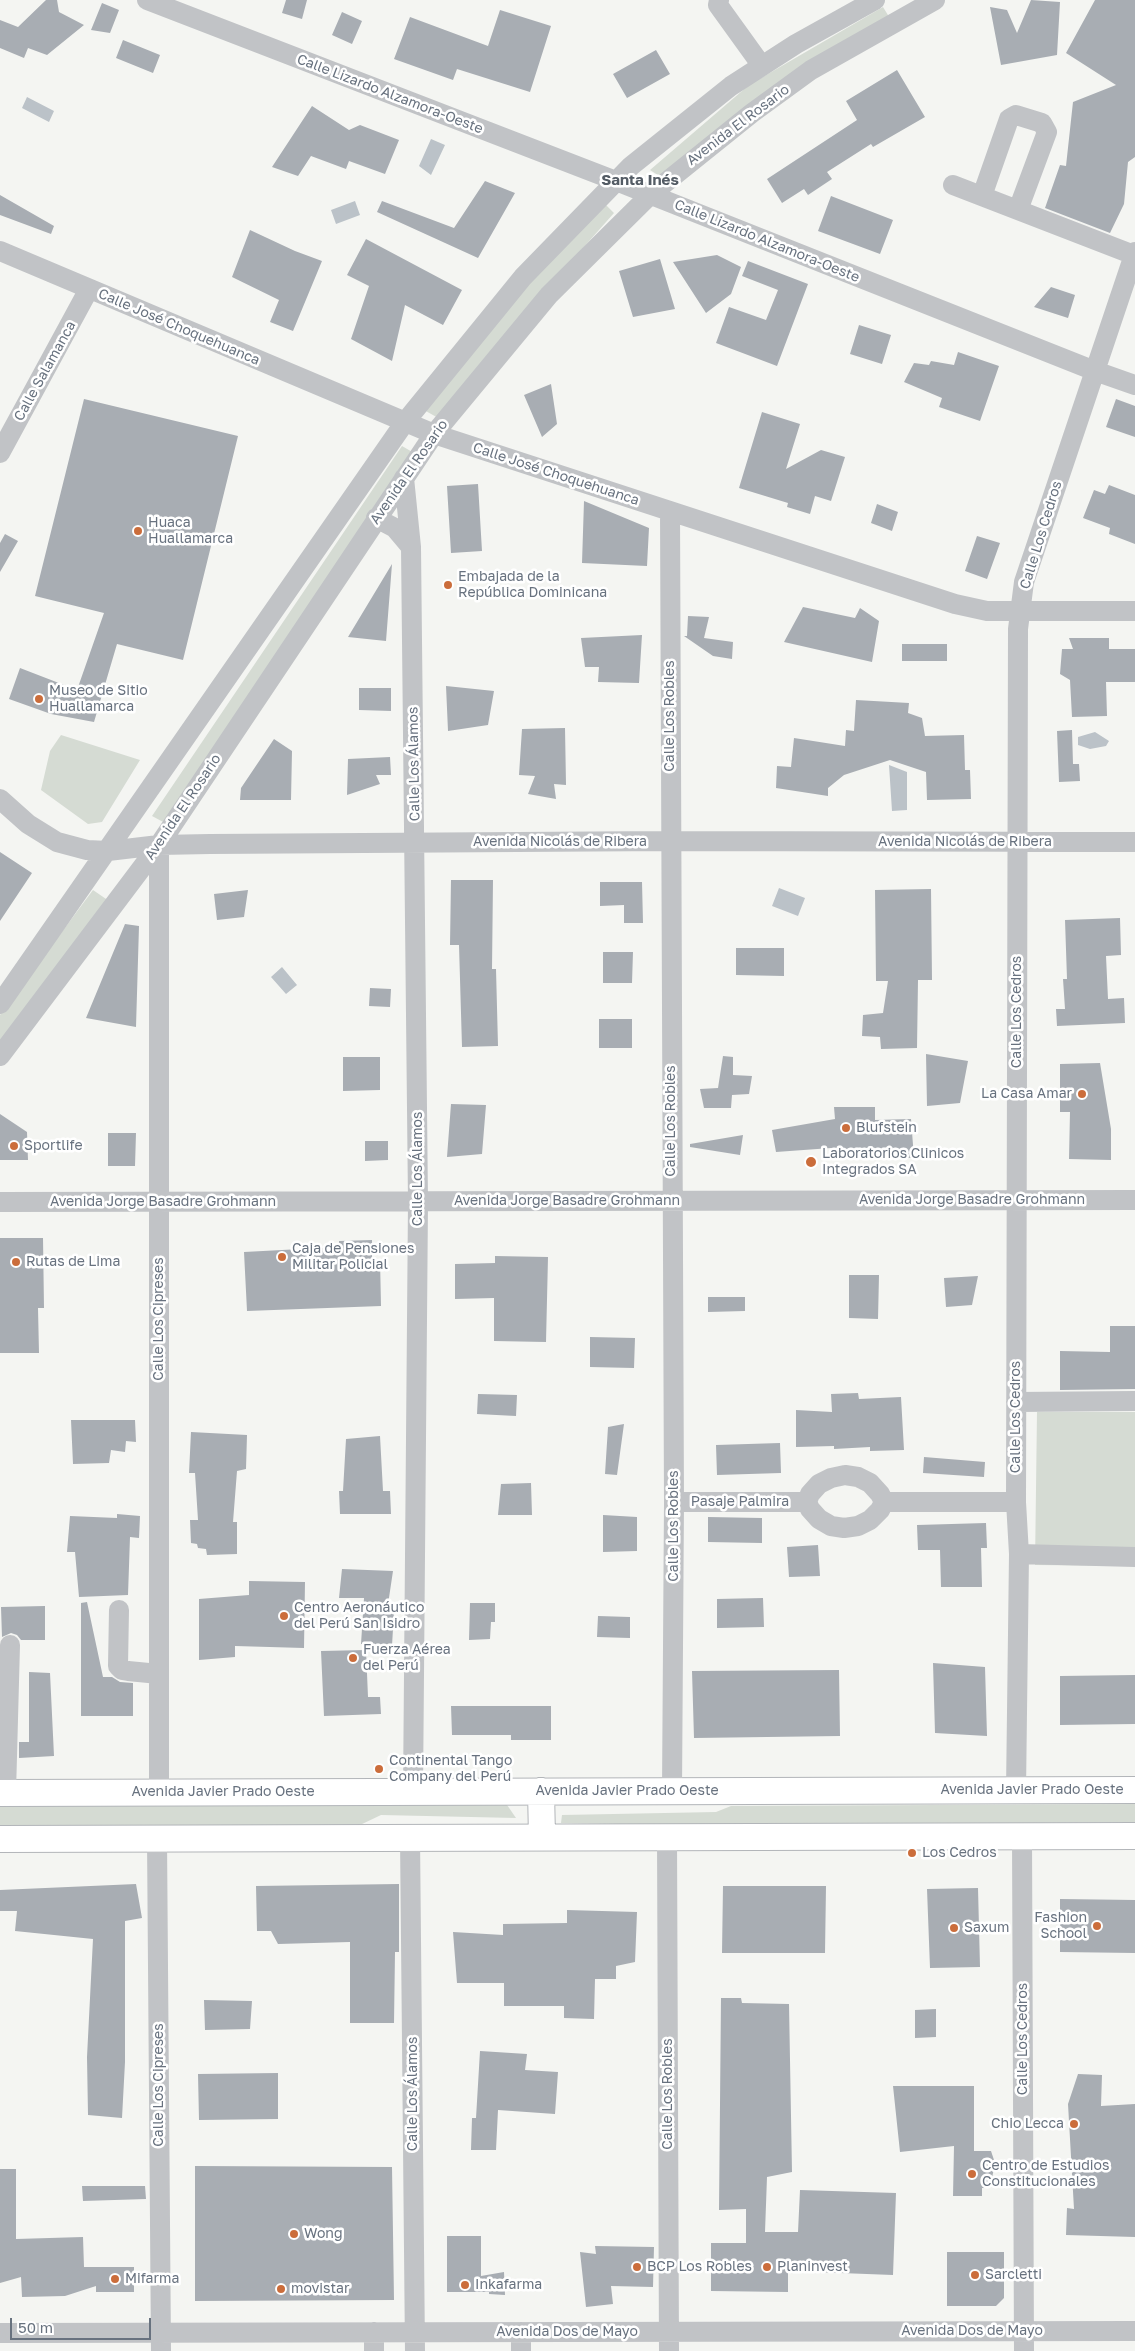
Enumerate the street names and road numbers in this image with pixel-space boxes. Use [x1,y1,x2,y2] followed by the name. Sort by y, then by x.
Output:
[294,51,486,137] street label: Calle Lizardo Alzamora-Oeste
[683,81,793,169] street label: Avenida El Rosario
[672,196,862,286] street label: Calle Lizardo Alzamora-Oeste
[96,285,262,369] street label: Calle José Choquehuanca
[11,318,79,424] street label: Calle Salamanca
[367,416,451,528] street label: Avenida El Rosario
[471,439,641,509] street label: Calle José Choquehuanca
[1017,479,1065,591] street label: Calle Los Cedros
[662,660,678,772] street label: Calle Los Robles
[405,706,423,822] street label: Calle Los Álamos
[141,751,225,863] street label: Avenida El Rosario
[473,834,647,850] street label: Avenida Nicolás de Ribera
[878,834,1052,850] street label: Avenida Nicolás de Ribera
[1009,956,1025,1068] street label: Calle Los Cedros
[663,1065,679,1177] street label: Calle Los Robles
[410,1112,426,1226] street label: Calle Los Álamos
[859,1192,1085,1208] street label: Avenida Jorge Basadre Grohmann
[454,1193,680,1209] street label: Avenida Jorge Basadre Grohmann
[50,1194,276,1210] street label: Avenida Jorge Basadre Grohmann
[151,1257,167,1381] street label: Calle Los Cipreses
[1008,1361,1024,1473] street label: Calle Los Cedros
[666,1470,682,1582] street label: Calle Los Robles
[691,1494,789,1510] street label: Pasaje Palmira
[940,1782,1124,1798] street label: Avenida Javier Prado Oeste
[535,1783,719,1799] street label: Avenida Javier Prado Oeste
[131,1784,315,1800] street label: Avenida Javier Prado Oeste
[1015,1983,1031,2095] street label: Calle Los Cedros
[151,2023,167,2147] street label: Calle Los Cipreses
[405,2037,421,2151] street label: Calle Los Álamos
[660,2038,676,2150] street label: Calle Los Robles
[901,2323,1043,2339] street label: Avenida Dos de Mayo
[496,2324,638,2340] street label: Avenida Dos de Mayo

